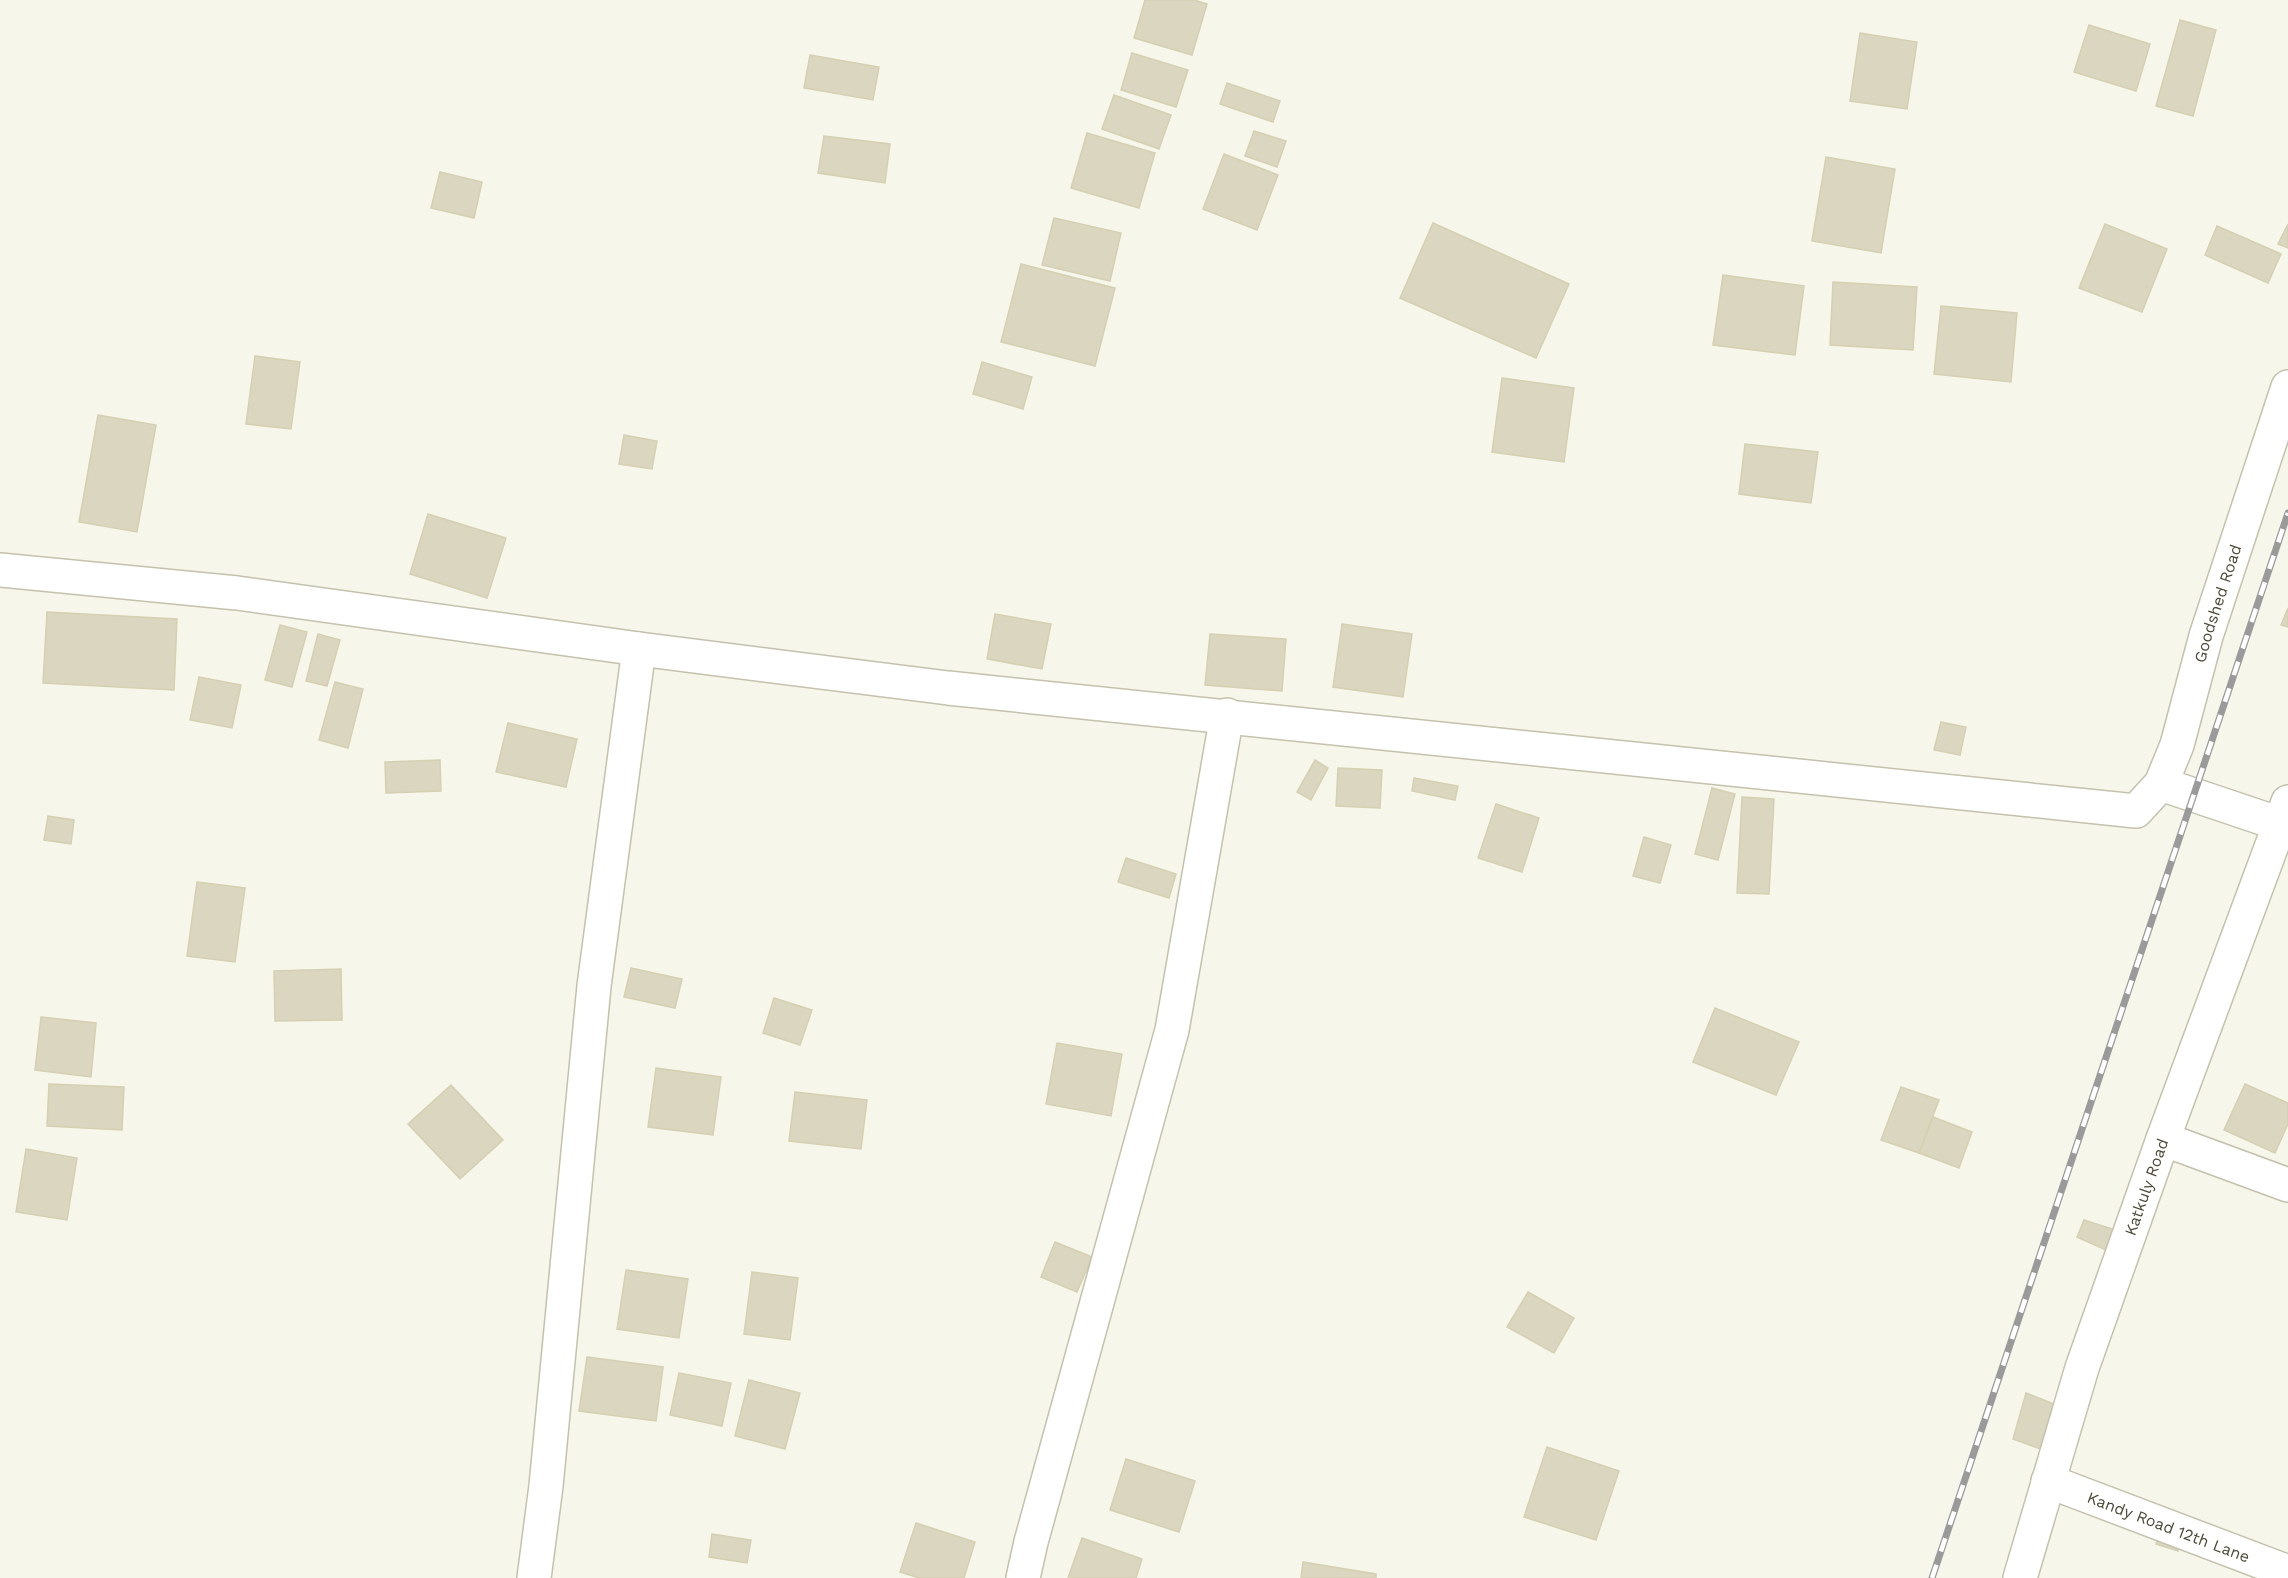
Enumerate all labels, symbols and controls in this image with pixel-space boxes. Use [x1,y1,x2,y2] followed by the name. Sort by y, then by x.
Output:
[2190,542,2245,665] street label: Goodshed Road
[2120,1136,2172,1238] street label: Katkuly Road
[2085,1487,2253,1566] street label: Kandy Road 12th Lane

